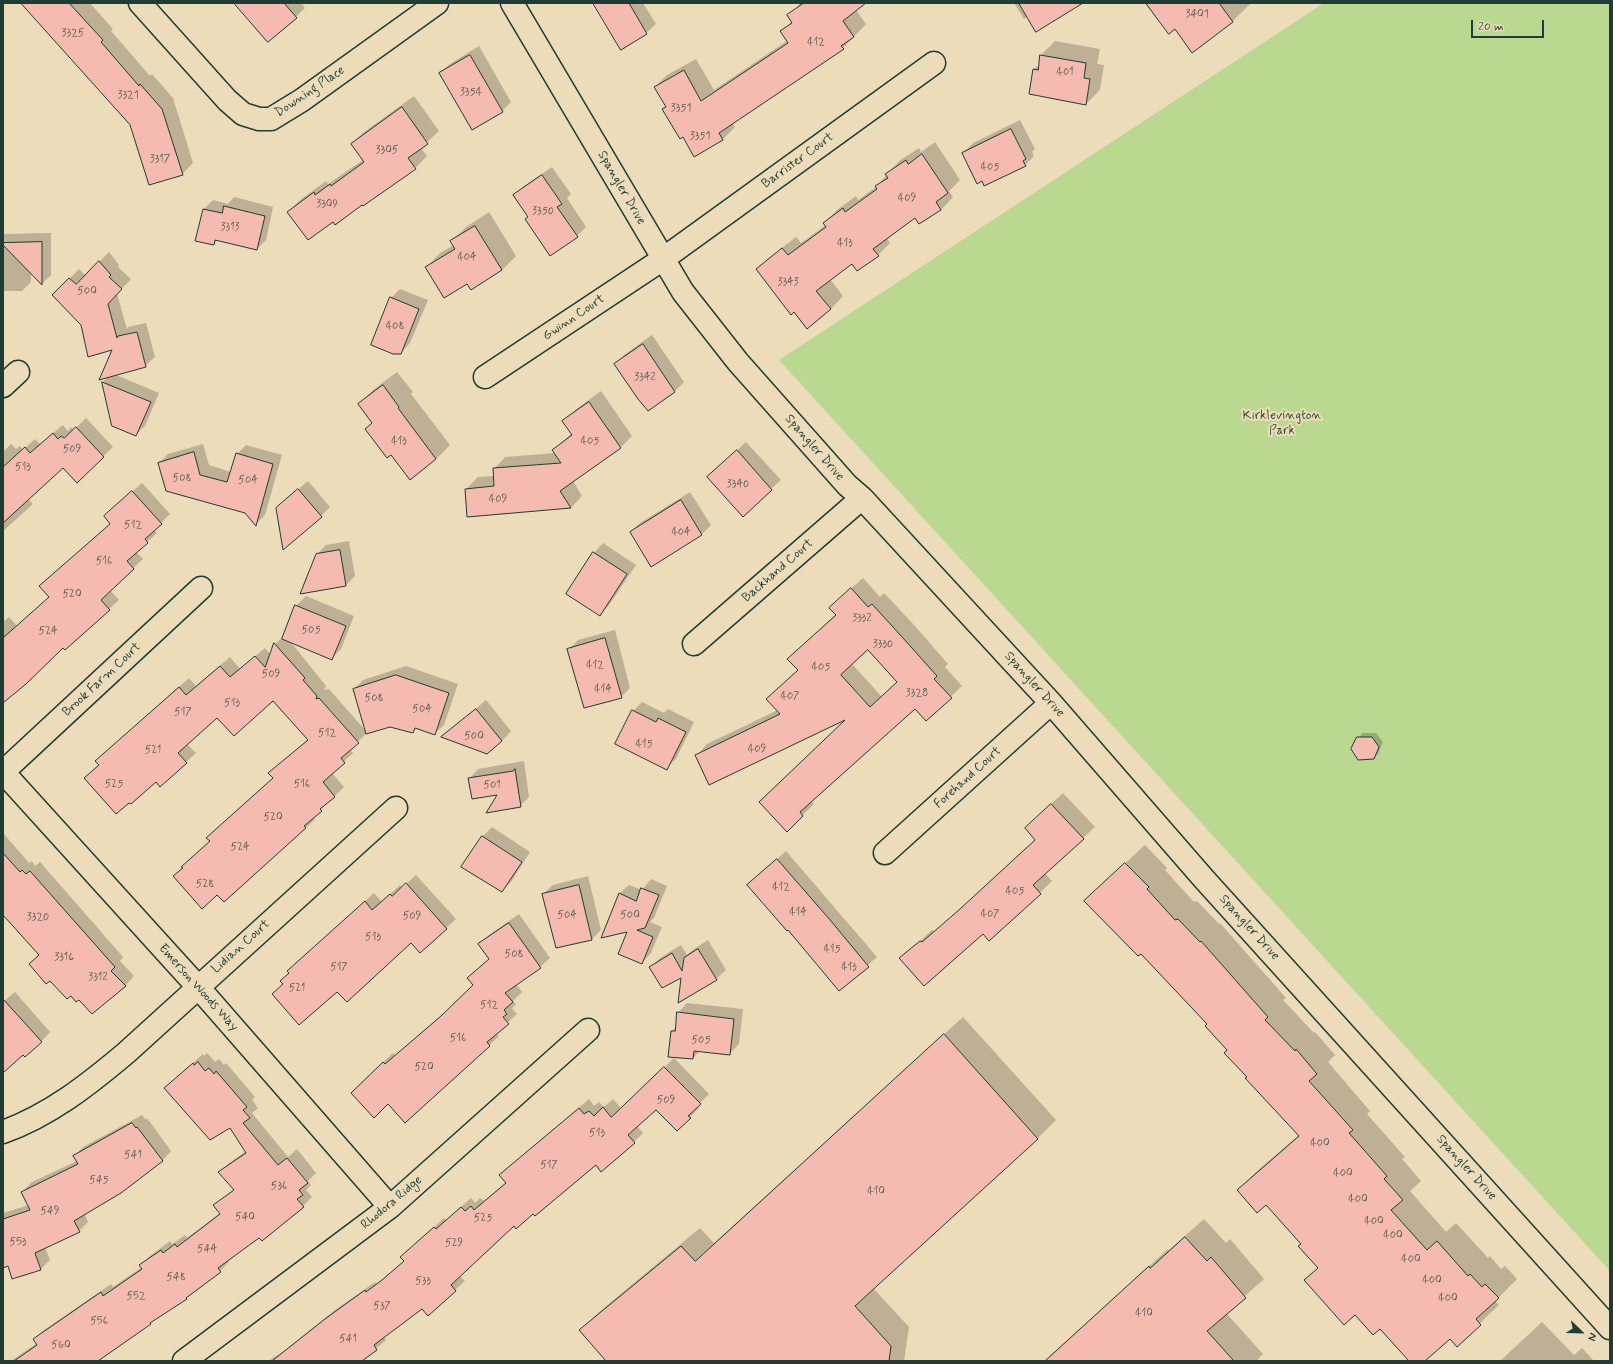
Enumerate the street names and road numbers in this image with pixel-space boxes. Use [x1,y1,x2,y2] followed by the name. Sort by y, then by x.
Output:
[272,63,348,121] street label: Downing Place
[759,130,837,192] street label: Barrister Court
[593,148,649,228] street label: Spangler Drive
[540,292,608,344] street label: Gwinn Court
[781,412,847,484] street label: Spangler Drive
[739,536,817,606] street label: Backhand Court
[60,640,144,720] street label: Brook Farm Court
[1000,649,1068,721] street label: Spangler Drive
[931,744,1005,812] street label: Forehand Court
[1215,892,1283,964] street label: Spangler Drive
[209,917,273,977] street label: Lidian Court
[155,941,241,1035] street label: Emerson Woods Way
[1432,1132,1500,1204] street label: Spangler Drive
[358,1173,426,1233] street label: Rhodora Ridge

